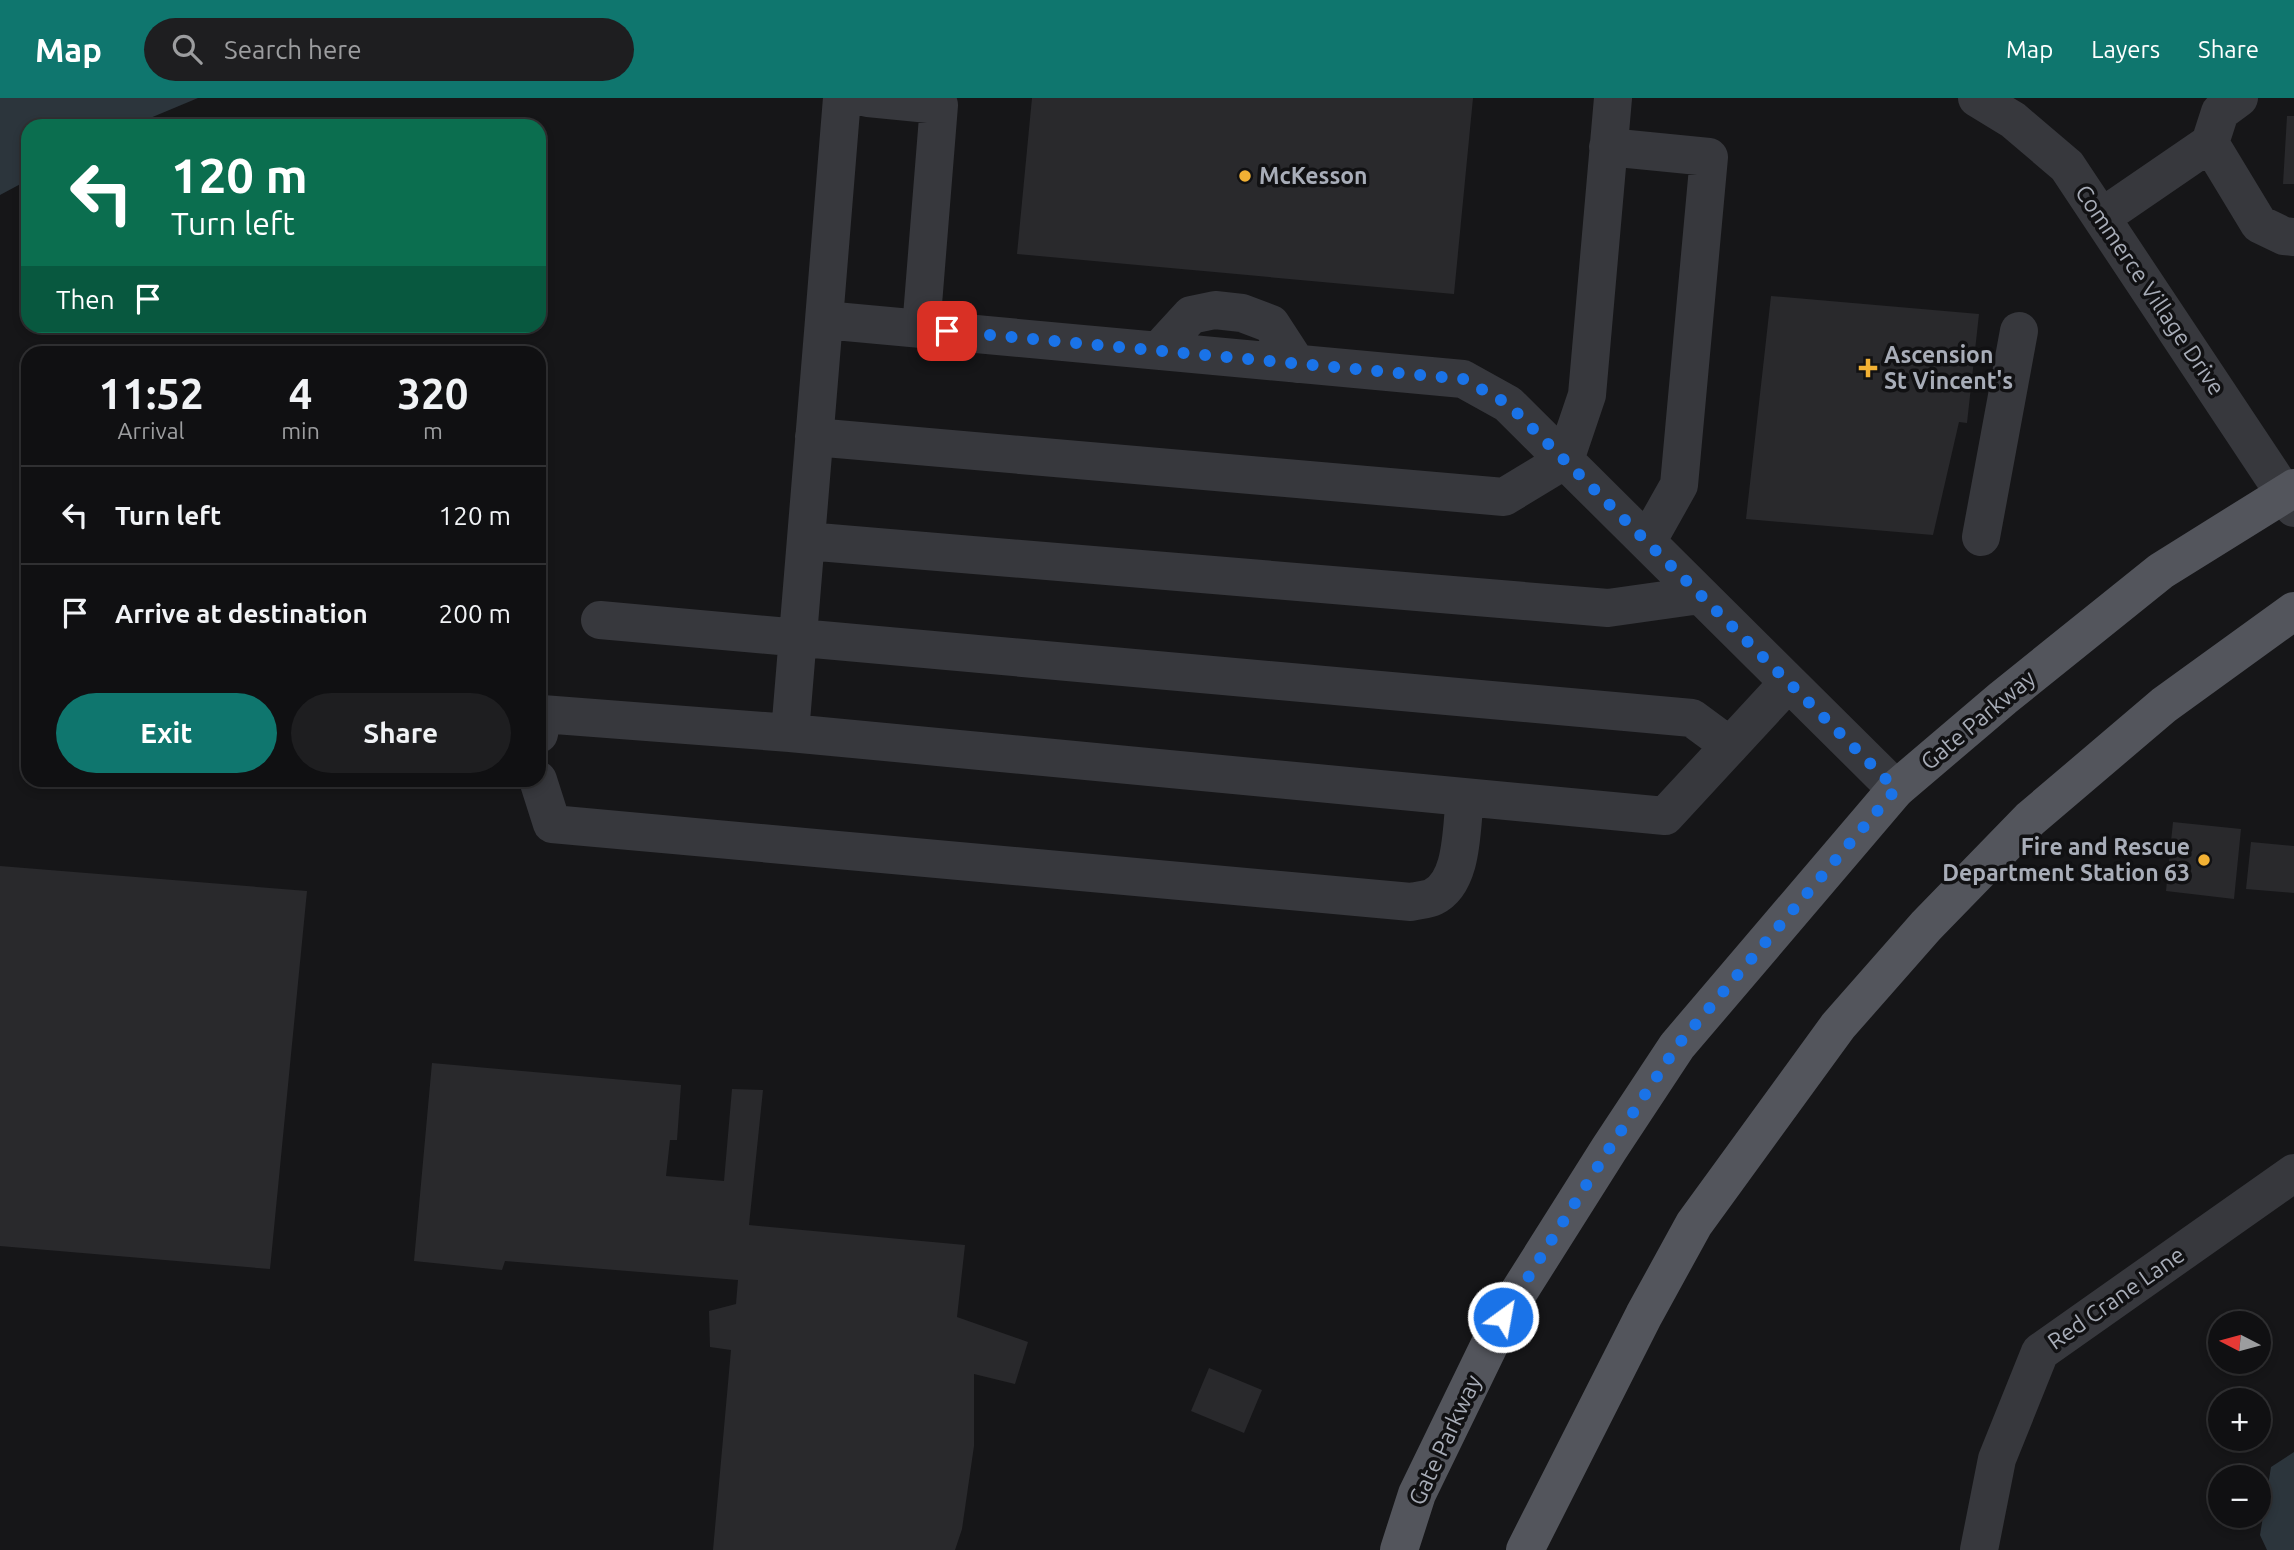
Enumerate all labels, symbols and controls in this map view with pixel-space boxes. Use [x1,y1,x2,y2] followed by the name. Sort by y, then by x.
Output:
[144,18,634,81] search box
[168,30,206,68] icon: search
[35,31,102,68] text: Map
[224,35,362,64] text: Search here
[2006,36,2053,63] text: Map
[2091,36,2160,63] text: Layers
[2198,36,2259,63] text: Share
[56,147,147,238] icon: left
[171,147,308,202] text: 120 m
[1259,163,1368,188] place label: McKesson
[1237,168,1253,184] marker: McKesson
[2071,180,2230,399] street label: Commerce Village Drive
[171,205,295,241] text: Turn left
[129,280,167,318] icon: arrive
[56,285,115,314] text: Then
[917,301,977,361] pin
[928,312,966,350] icon: arrive
[1884,342,2013,393] place label: Ascension St Vincent's
[1858,358,1878,378] marker: Ascension St Vincent's
[99,370,204,417] text: 11:52
[289,370,312,417] text: 4
[397,370,468,417] text: 320
[118,418,185,443] text: Arrival
[281,418,320,443] text: min
[423,418,443,443] text: m
[56,496,94,534] icon: left
[115,501,221,530] text: Turn left
[439,501,511,530] text: 120 m
[56,594,94,632] icon: arrive
[115,599,368,628] text: Arrive at destination
[439,599,511,628] text: 200 m
[1916,665,2040,774] street label: Gate Parkway
[56,693,277,773] button: Exit
[291,693,511,773] button: Share
[1942,834,2190,885] place label: Fire and Rescue Department Station 63
[2196,852,2212,868] marker: Fire and Rescue Department Station 63
[2043,1241,2189,1354] street label: Red Crane Lane
[1466,1280,1540,1354] position arrow
[2208,1311,2272,1374] north arrow
[2208,1311,2271,1528] map controls
[1404,1371,1486,1509] street label: Gate Parkway
[2208,1388,2271,1451] button: +
[2208,1465,2271,1528] button: −

